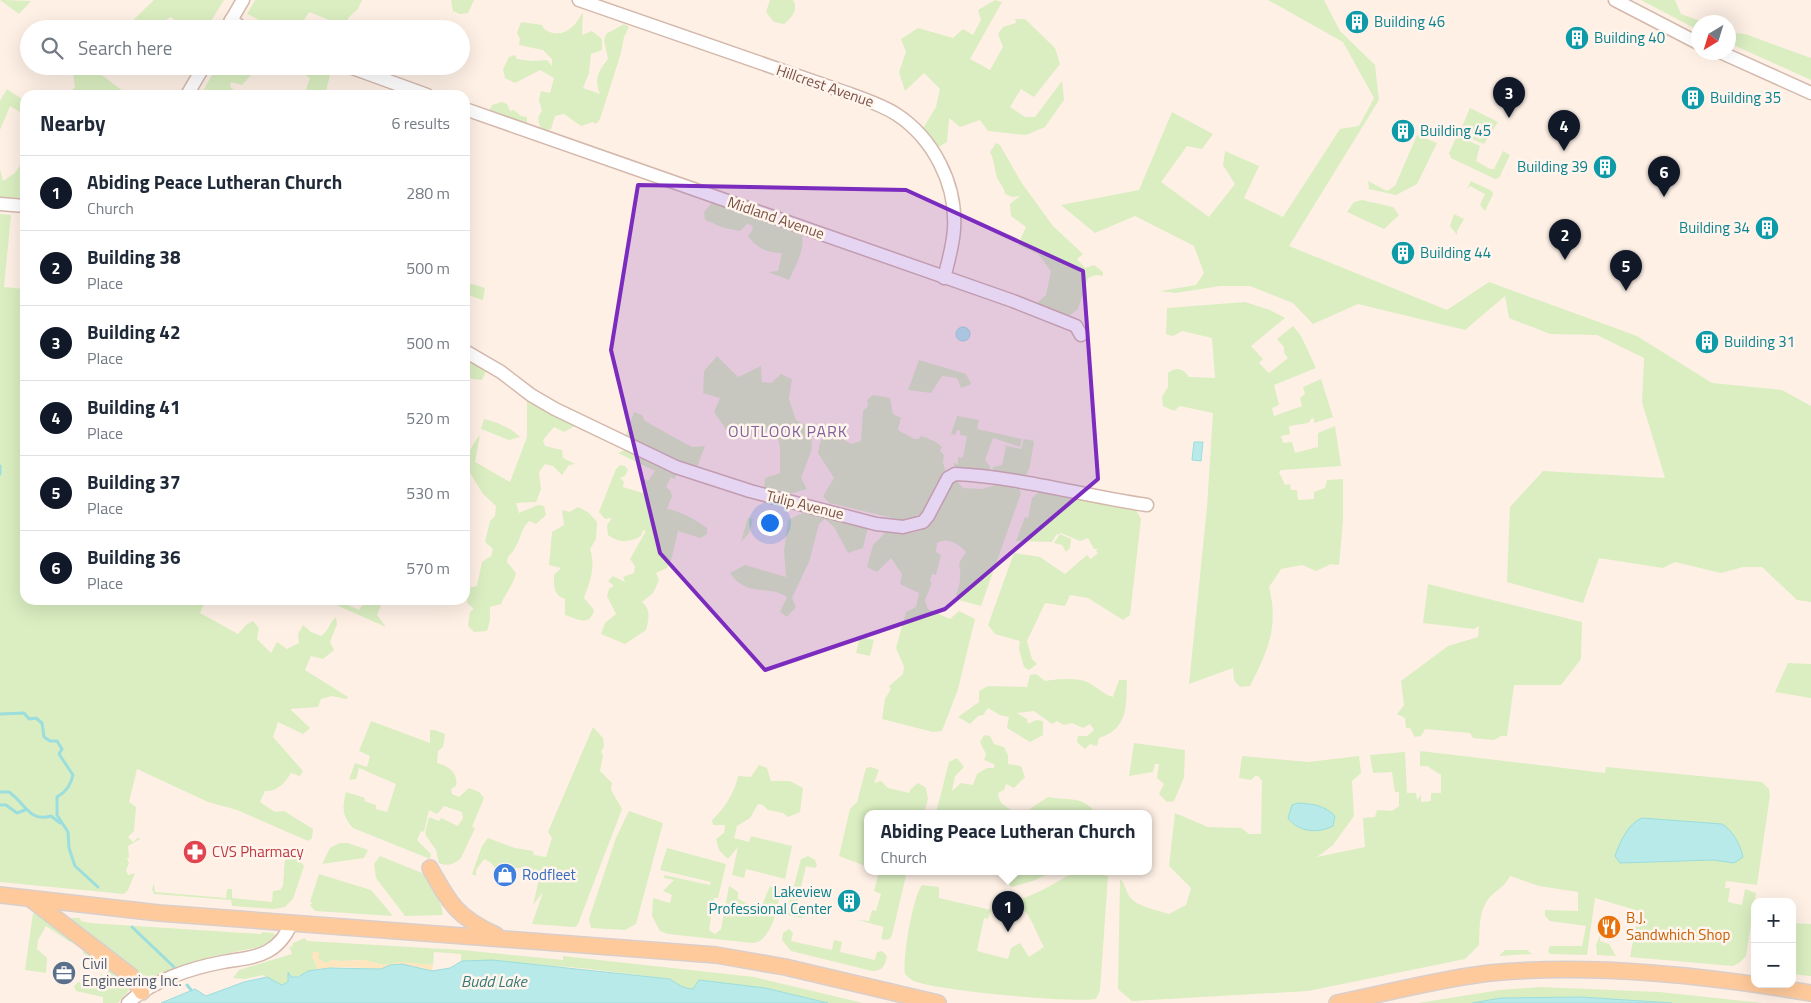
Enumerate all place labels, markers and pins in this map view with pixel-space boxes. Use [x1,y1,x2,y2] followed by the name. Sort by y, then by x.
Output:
[1344,9,1370,35] building icon: Building 46
[1374,10,1445,33] place label: Building 46
[1564,25,1590,51] building icon: Building 40
[1594,26,1665,49] place label: Building 40
[1493,77,1525,118] pin: 3
[1680,85,1706,111] building icon: Building 35
[1710,86,1781,109] place label: Building 35
[1548,110,1580,151] pin: 4
[1390,118,1416,144] building icon: Building 45
[1420,119,1491,142] place label: Building 45
[1592,154,1618,180] building icon: Building 39
[1517,155,1588,178] place label: Building 39
[1648,156,1680,197] pin: 6
[1754,215,1780,241] building icon: Building 34
[1679,216,1750,239] place label: Building 34
[1549,219,1581,260] pin: 2
[1390,240,1416,266] building icon: Building 44
[1420,241,1491,264] place label: Building 44
[1610,250,1642,291] pin: 5
[1694,329,1720,355] building icon: Building 31
[1724,330,1795,353] place label: Building 31
[182,839,208,865] pharmacy icon: CVS Pharmacy
[212,840,304,863] place label: CVS Pharmacy
[492,862,518,888] shop icon: Rodfleet
[522,863,576,886] place label: Rodfleet
[709,880,832,920] place label: Lakeview Professional Center
[836,888,862,914] building icon: Lakeview Professional Center
[992,891,1024,932] pin: 1
[1626,906,1730,946] place label: B.J. Sandwhich Shop
[1596,914,1622,940] restaurant icon: B.J. Sandwhich Shop
[82,952,182,992] place label: Civil Engineering Inc.
[51,960,77,986] office icon: Civil Engineering Inc.

